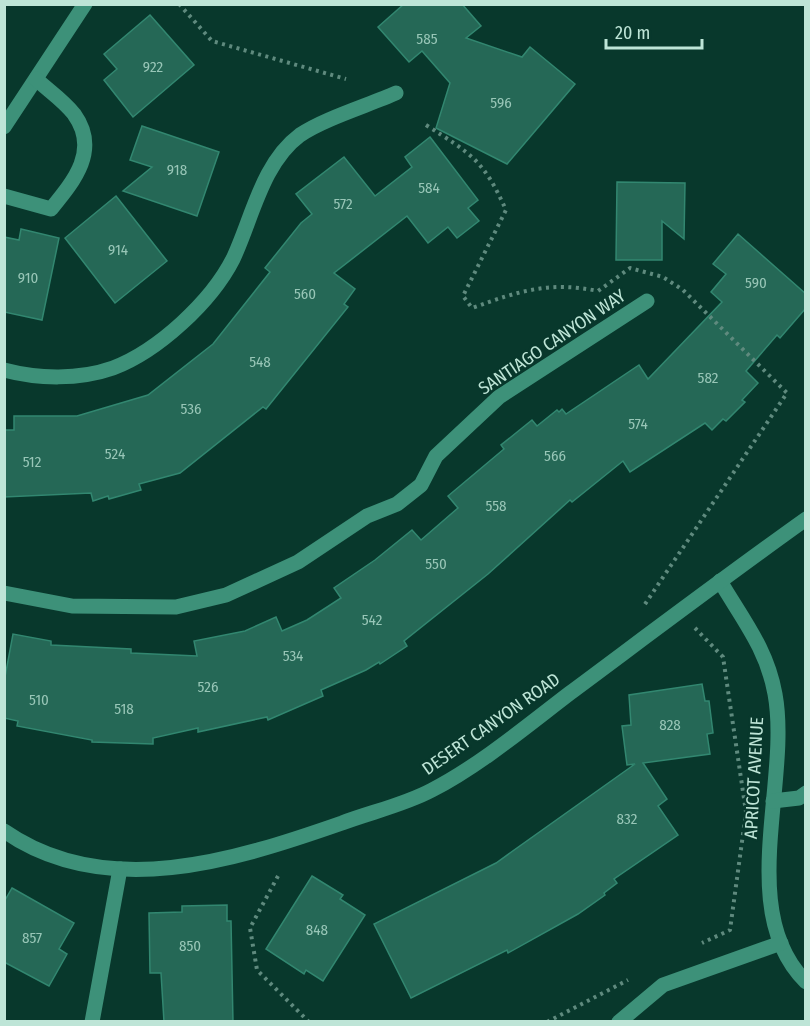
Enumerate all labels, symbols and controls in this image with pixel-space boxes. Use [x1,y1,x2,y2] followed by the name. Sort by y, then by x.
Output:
[606,12,702,50] scale bar
[615,22,650,44] text: 20 m
[416,30,438,48] house number: 585
[143,58,164,76] house number: 922
[490,94,512,112] house number: 596
[167,161,187,179] house number: 918
[418,179,440,197] house number: 584
[333,195,353,213] house number: 572
[108,241,128,259] house number: 914
[18,269,38,287] house number: 910
[745,274,767,292] house number: 590
[294,285,316,303] house number: 560
[474,285,630,399] street label: SANTIAGO CANYON WAY
[249,353,271,371] house number: 548
[698,369,719,387] house number: 582
[181,400,202,418] house number: 536
[628,415,648,433] house number: 574
[105,445,125,463] house number: 524
[544,447,566,465] house number: 566
[23,453,42,471] house number: 512
[485,497,507,515] house number: 558
[425,555,447,573] house number: 550
[362,611,383,629] house number: 542
[283,647,303,665] house number: 534
[418,668,564,780] street label: DESERT CANYON ROAD
[198,678,218,696] house number: 526
[29,691,49,709] house number: 510
[114,700,134,718] house number: 518
[659,716,681,734] house number: 828
[740,716,768,840] street label: APRICOT AVENUE
[617,810,638,828] house number: 832
[306,921,328,939] house number: 848
[22,929,42,947] house number: 857
[179,937,201,955] house number: 850

